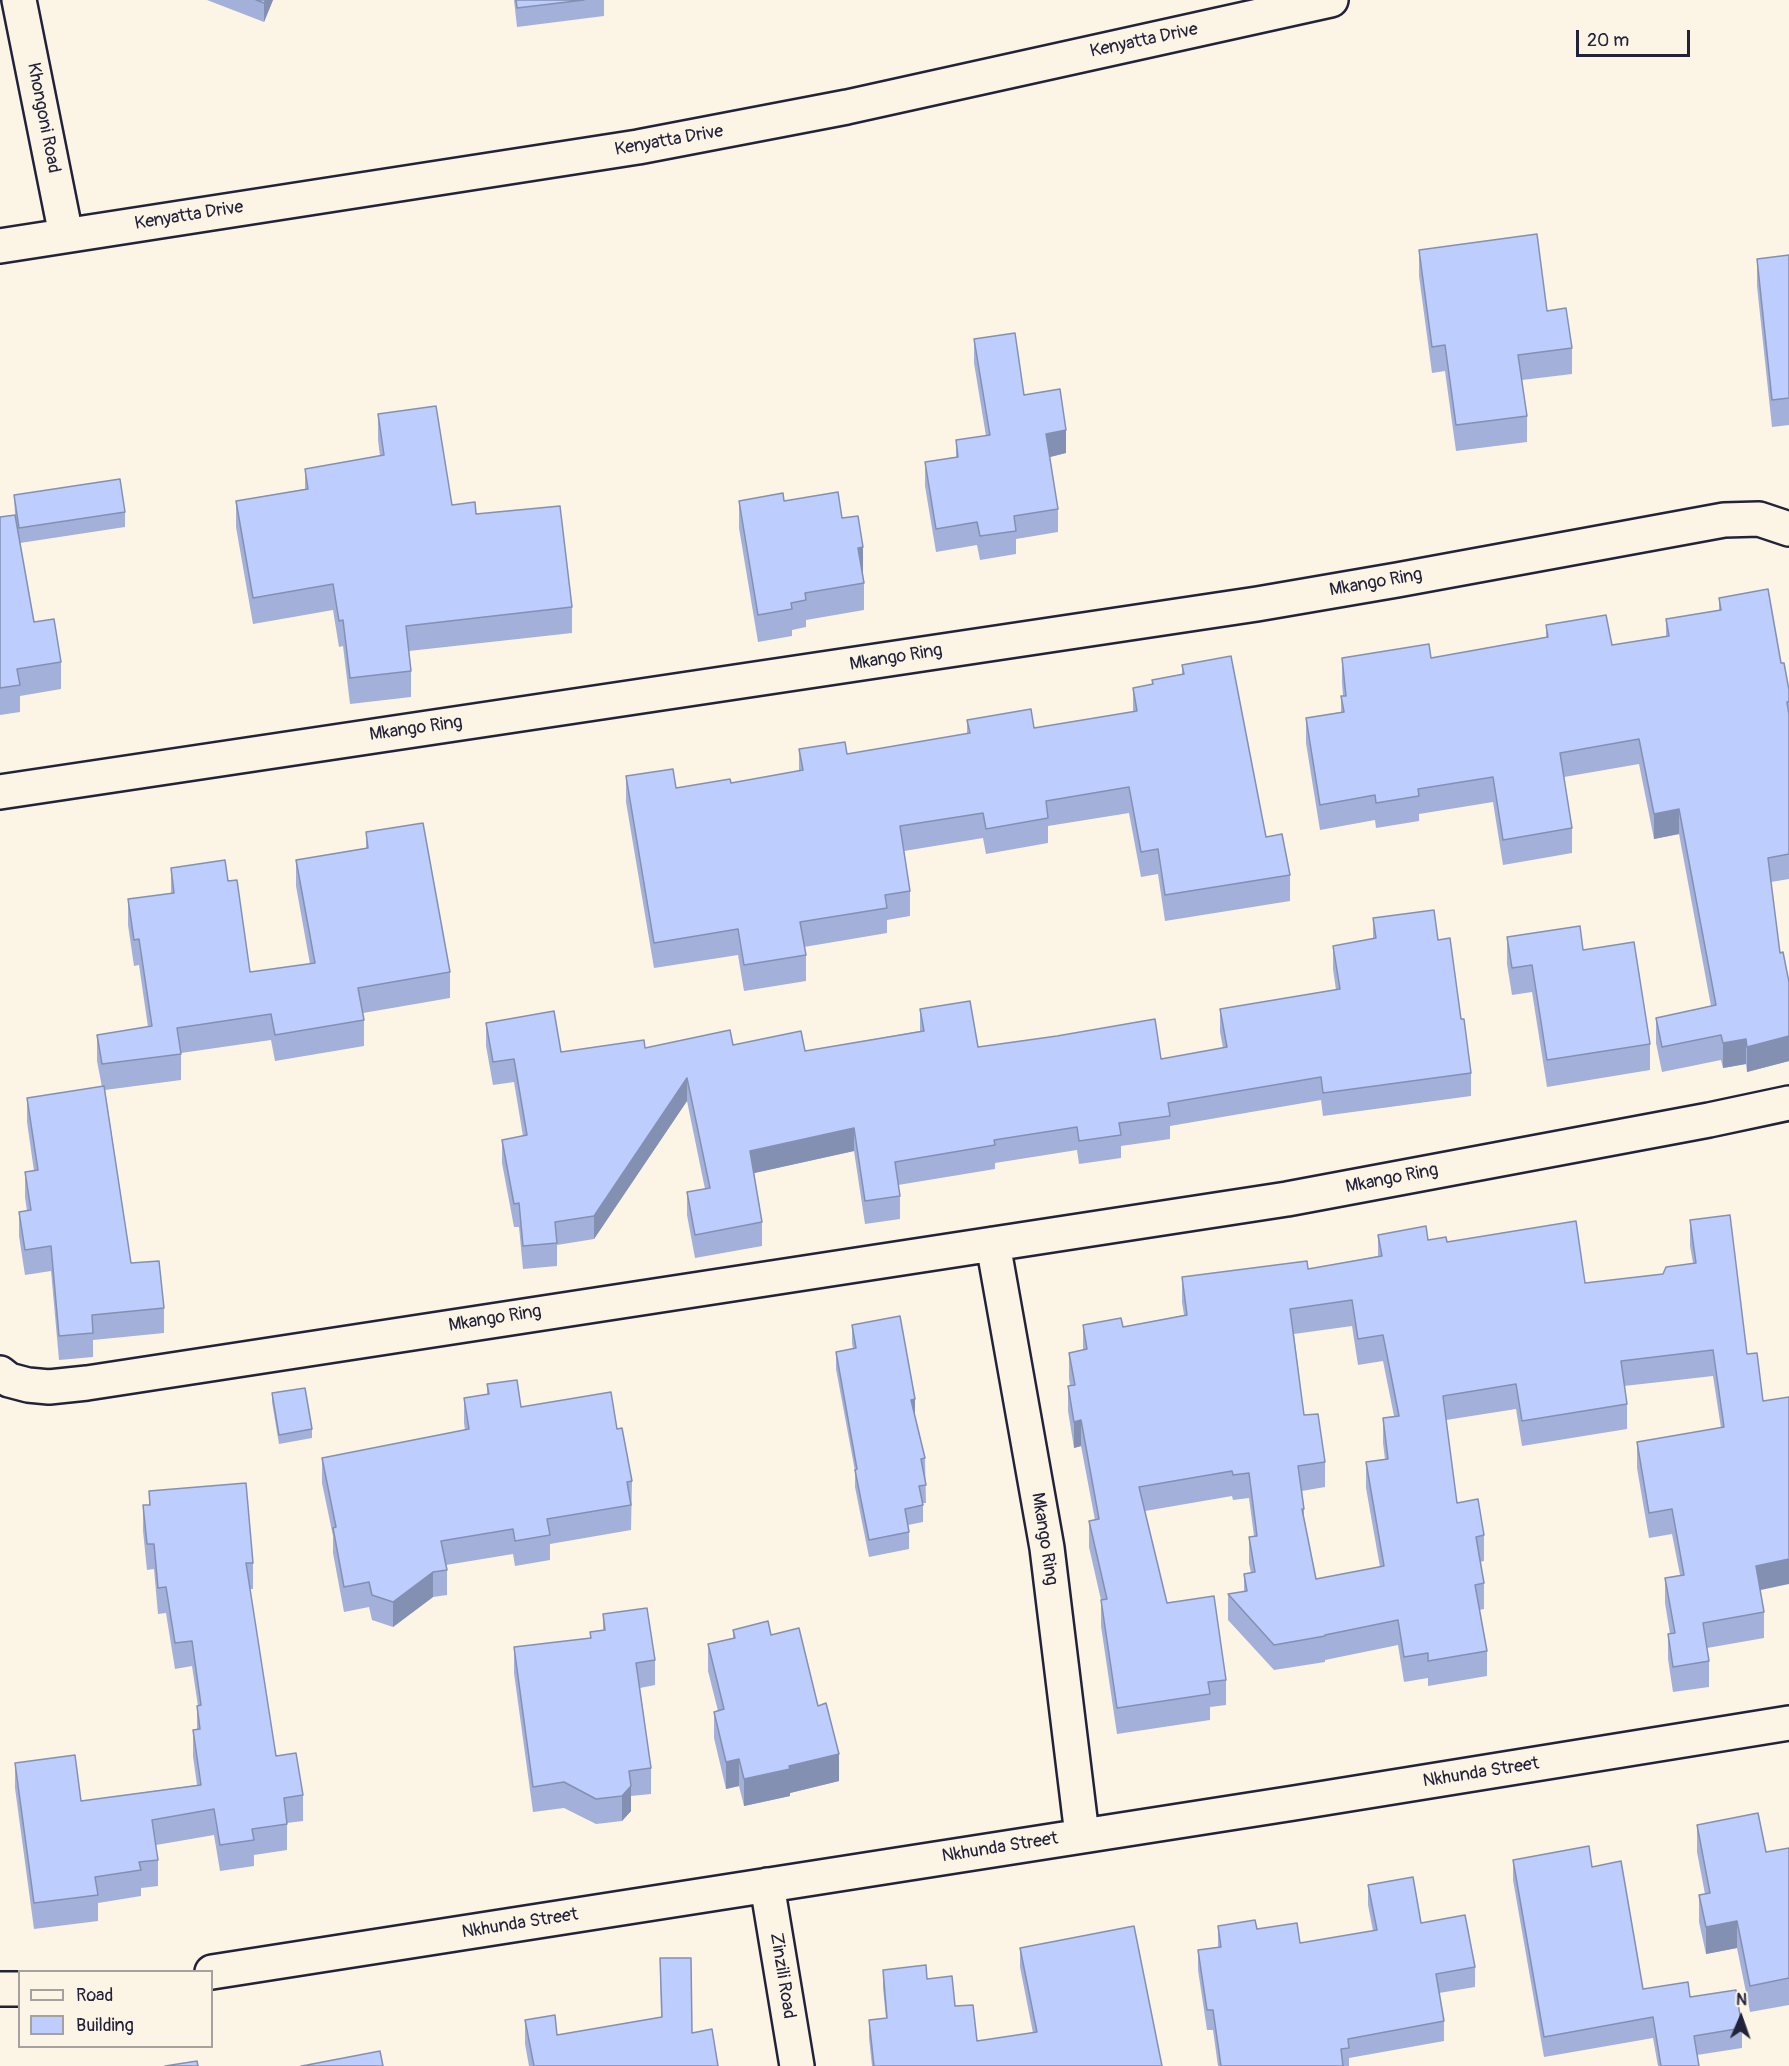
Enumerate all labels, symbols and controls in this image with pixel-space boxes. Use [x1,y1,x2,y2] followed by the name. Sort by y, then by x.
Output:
[1579,18,1693,56] scale bar
[1088,19,1200,63] street label: Kenyatta Drive
[1587,29,1629,52] text: 20 m
[22,61,64,175] street label: Khongoni Road
[613,121,725,161] street label: Kenyatta Drive
[133,197,245,235] street label: Kenyatta Drive
[1328,564,1424,602] street label: Mkango Ring
[848,640,944,676] street label: Mkango Ring
[368,712,464,746] street label: Mkango Ring
[1344,1159,1440,1199] street label: Mkango Ring
[447,1301,543,1337] street label: Mkango Ring
[1026,1491,1062,1587] street label: Mkango Ring
[1421,1753,1541,1793] street label: Nkhunda Street
[940,1828,1060,1868] street label: Nkhunda Street
[460,1904,580,1944] street label: Nkhunda Street
[765,1931,799,2021] street label: Zinzili Road
[18,1970,213,2048] legend
[76,1984,113,2007] text: Road
[1711,1988,1771,2048] north arrow
[1736,1990,1747,2010] text: N
[76,2014,134,2037] text: Building

